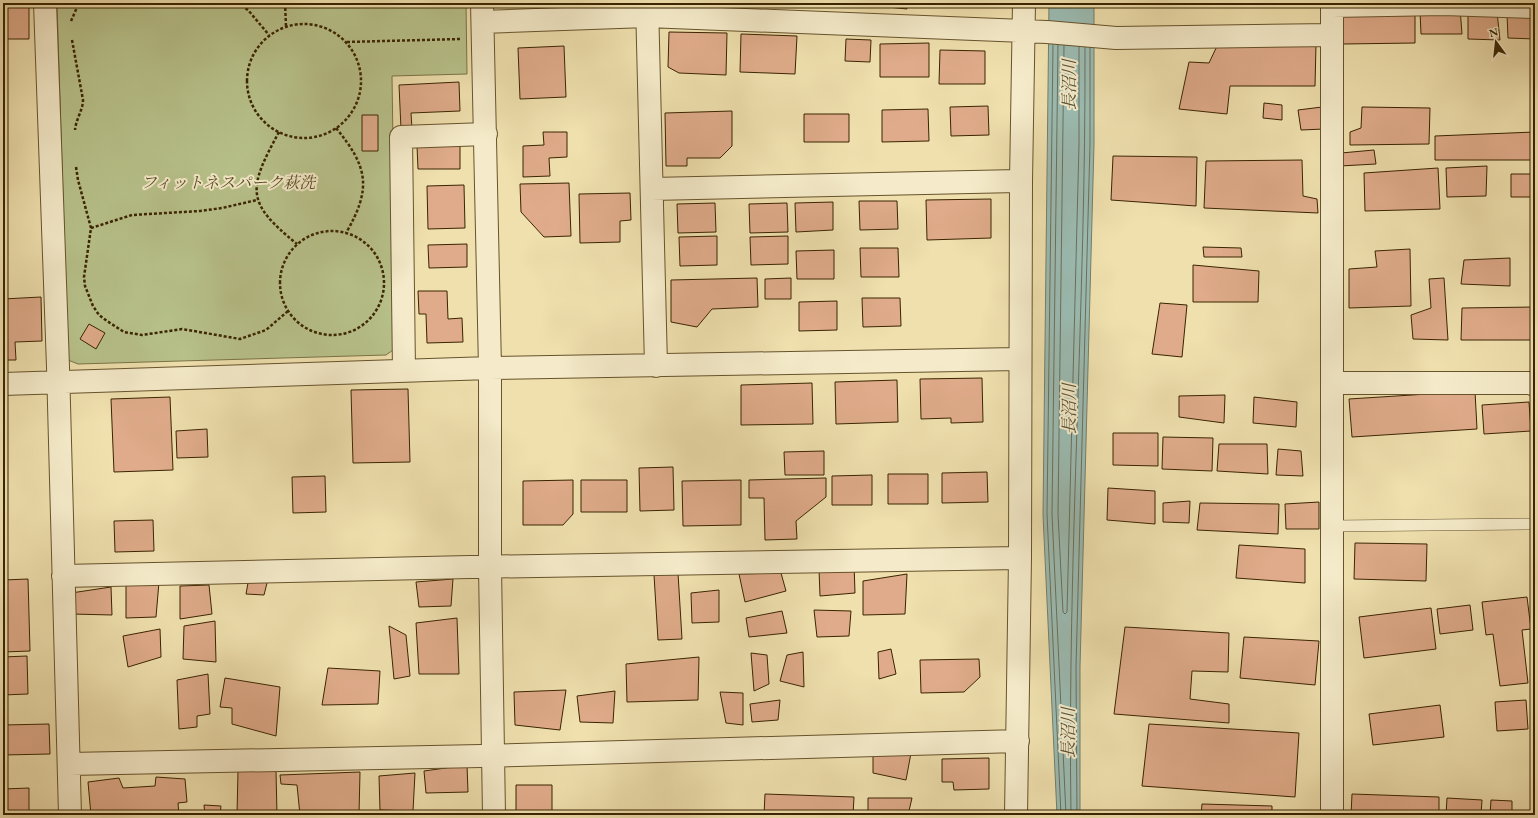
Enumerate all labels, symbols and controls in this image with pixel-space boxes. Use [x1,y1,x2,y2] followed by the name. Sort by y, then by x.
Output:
[1476,22,1516,62] north arrow
[1487,24,1500,40] text: N
[1058,58,1080,111] water label: 長沼川
[141,172,317,193] park label: フィットネスパーク萩洗
[1058,382,1080,435] water label: 長沼川
[1057,706,1079,759] water label: 長沼川

